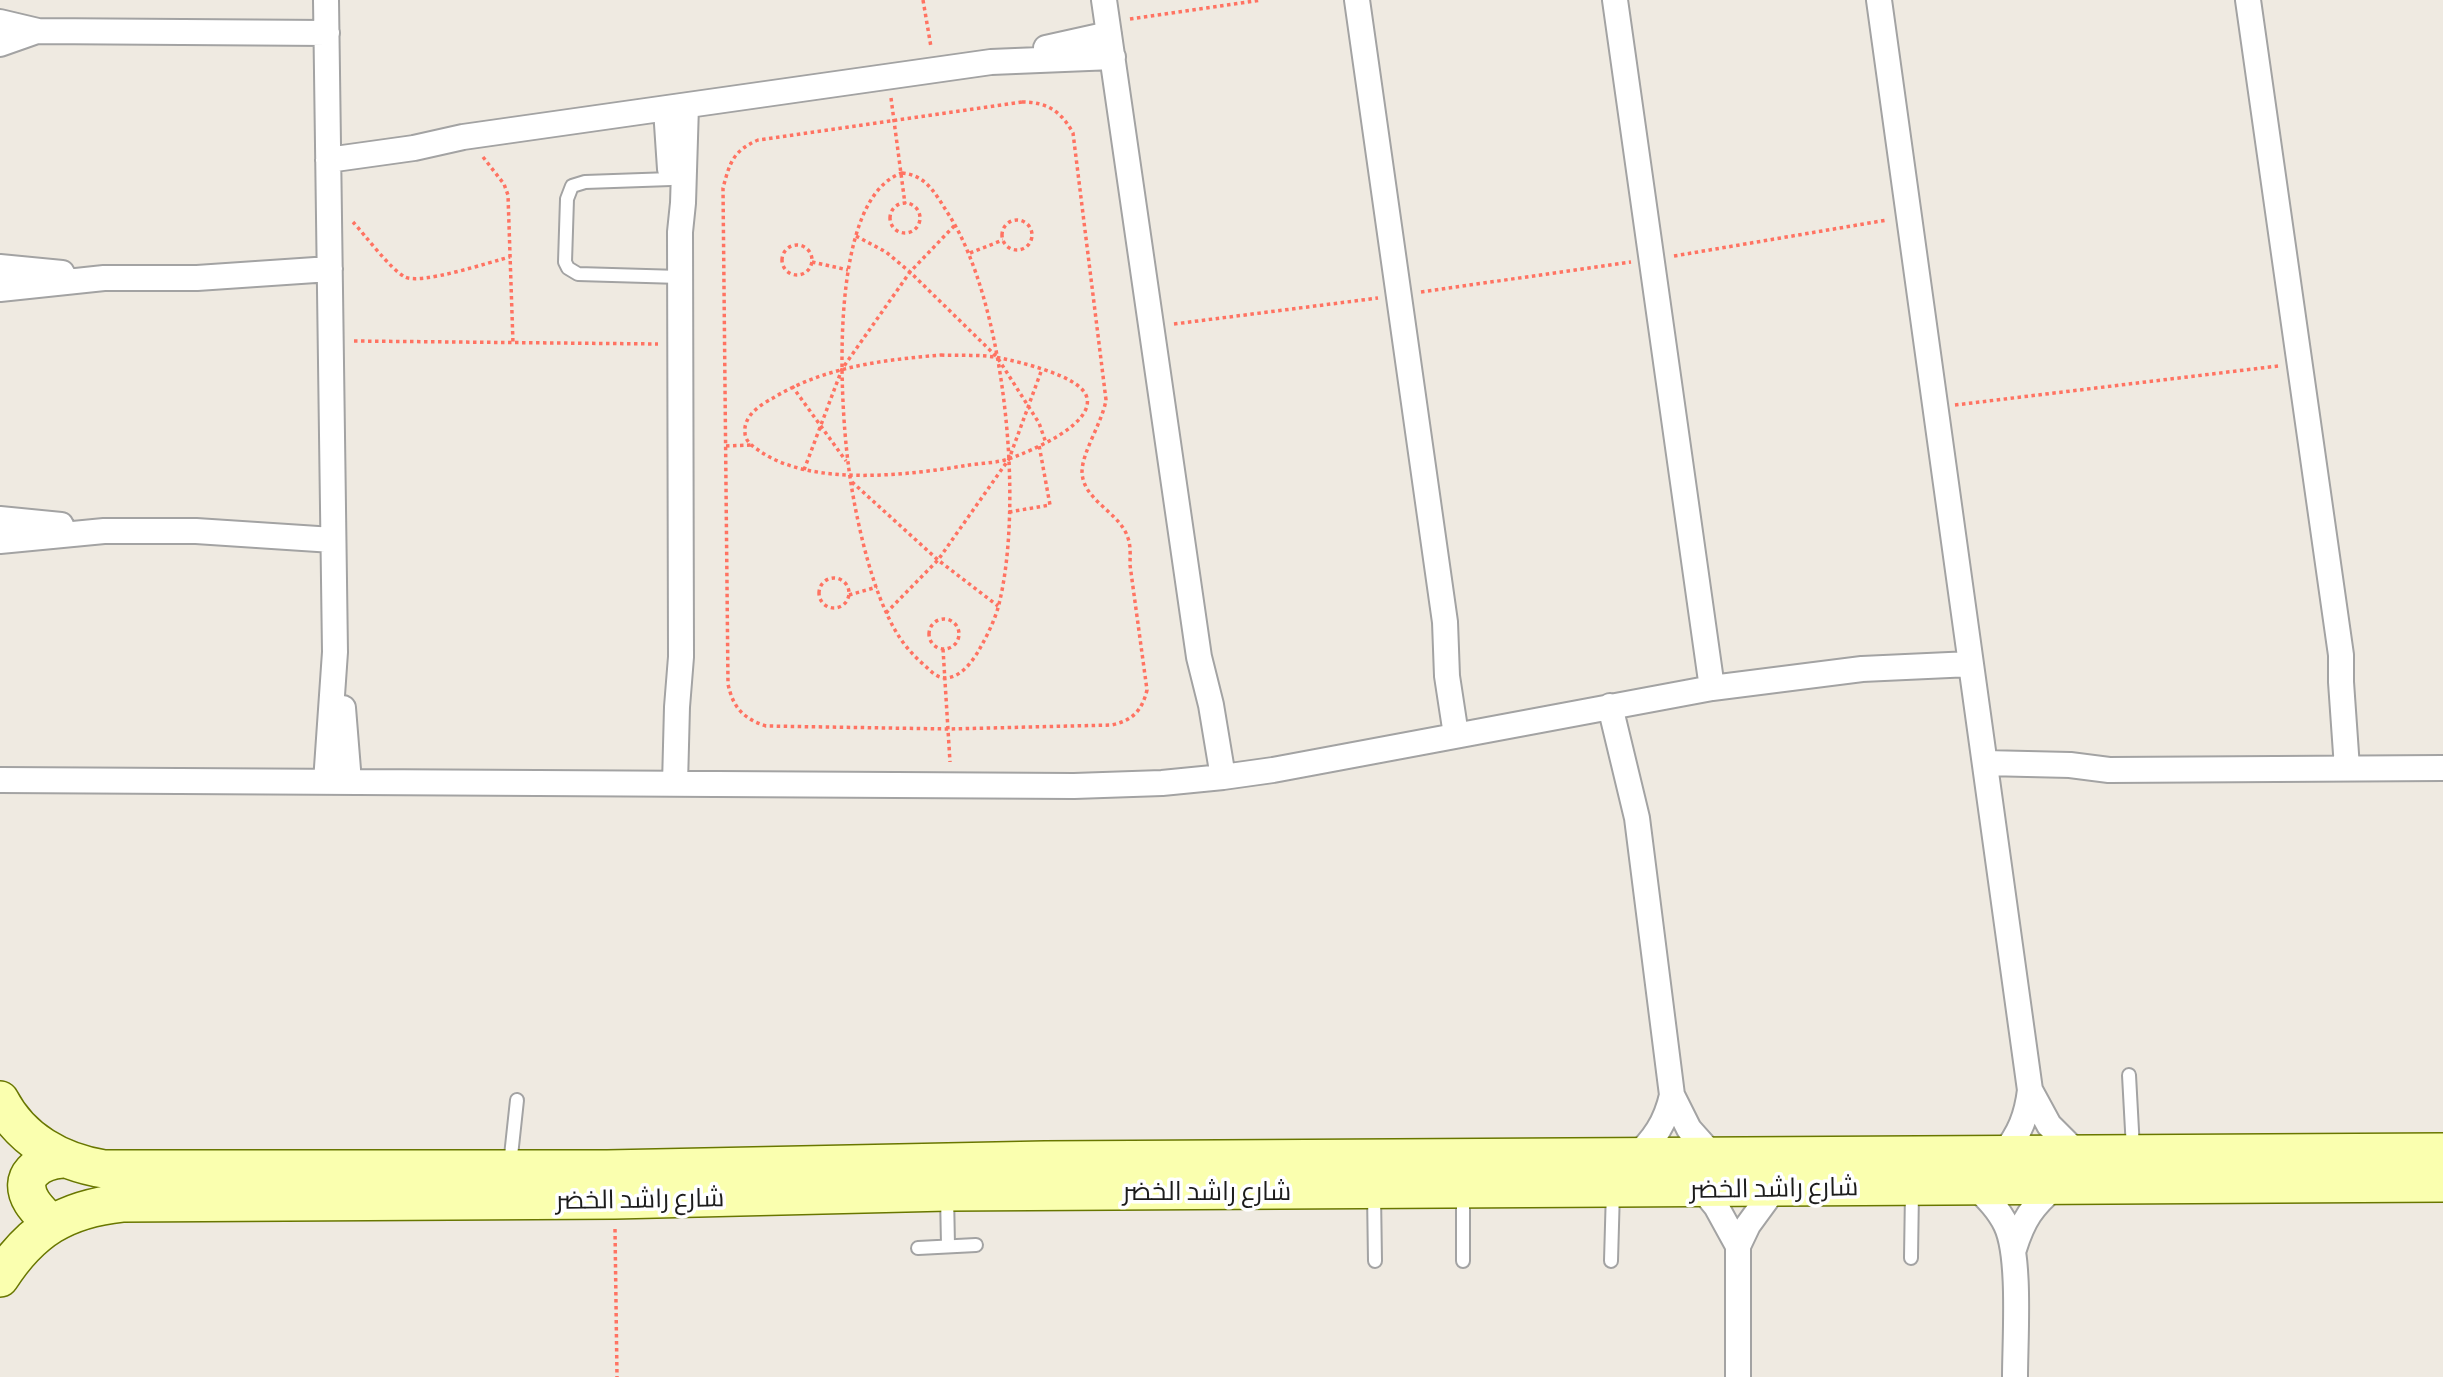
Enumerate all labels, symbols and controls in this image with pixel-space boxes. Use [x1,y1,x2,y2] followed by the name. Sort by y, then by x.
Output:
[1690,1171,1858,1205] street label: شارع راشد الخضر
[1123,1175,1291,1207] street label: شارع راشد الخضر
[556,1182,724,1216] street label: شارع راشد الخضر

